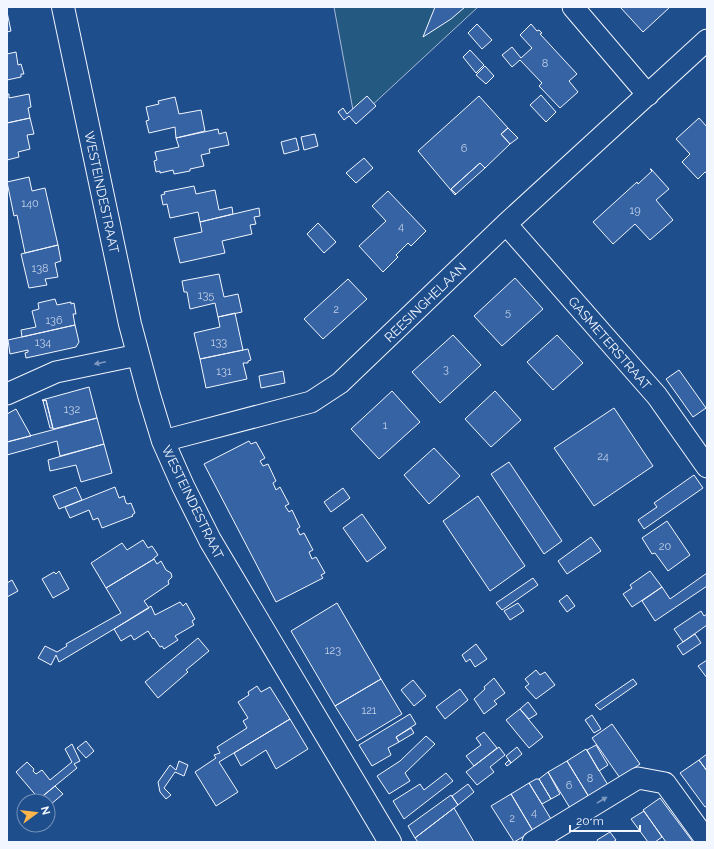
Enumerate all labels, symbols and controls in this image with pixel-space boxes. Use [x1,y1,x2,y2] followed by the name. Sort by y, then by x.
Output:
[542,57,548,70] house number: 8
[81,130,122,255] street label: WESTEINDESTRAAT
[461,142,468,155] house number: 6
[21,197,39,210] house number: 140
[629,204,641,217] house number: 19
[398,220,404,233] house number: 4
[381,260,469,345] street label: REESINGHELAAN
[31,262,49,275] house number: 138
[198,289,214,302] house number: 135
[565,294,654,393] street label: GASMETERSTRAAT
[333,303,339,316] house number: 2
[505,306,511,319] house number: 5
[45,314,63,327] house number: 136
[35,336,51,349] house number: 134
[211,336,227,349] house number: 133
[93,360,106,366] one-way arrow
[443,363,449,376] house number: 3
[216,365,232,378] house number: 131
[64,403,80,416] house number: 132
[383,419,388,432] house number: 1
[159,443,227,562] street label: WESTEINDESTRAAT
[597,450,609,463] house number: 24
[659,540,671,553] house number: 20
[325,644,341,657] house number: 123
[361,704,377,717] house number: 121
[587,772,593,785] house number: 8
[566,779,573,792] house number: 6
[16,793,56,833] north arrow
[596,796,608,803] one-way arrow
[38,805,53,816] text: N
[531,806,537,819] house number: 4
[570,807,640,833] scale bar
[509,812,515,825] house number: 2
[576,814,604,828] text: 20 m

